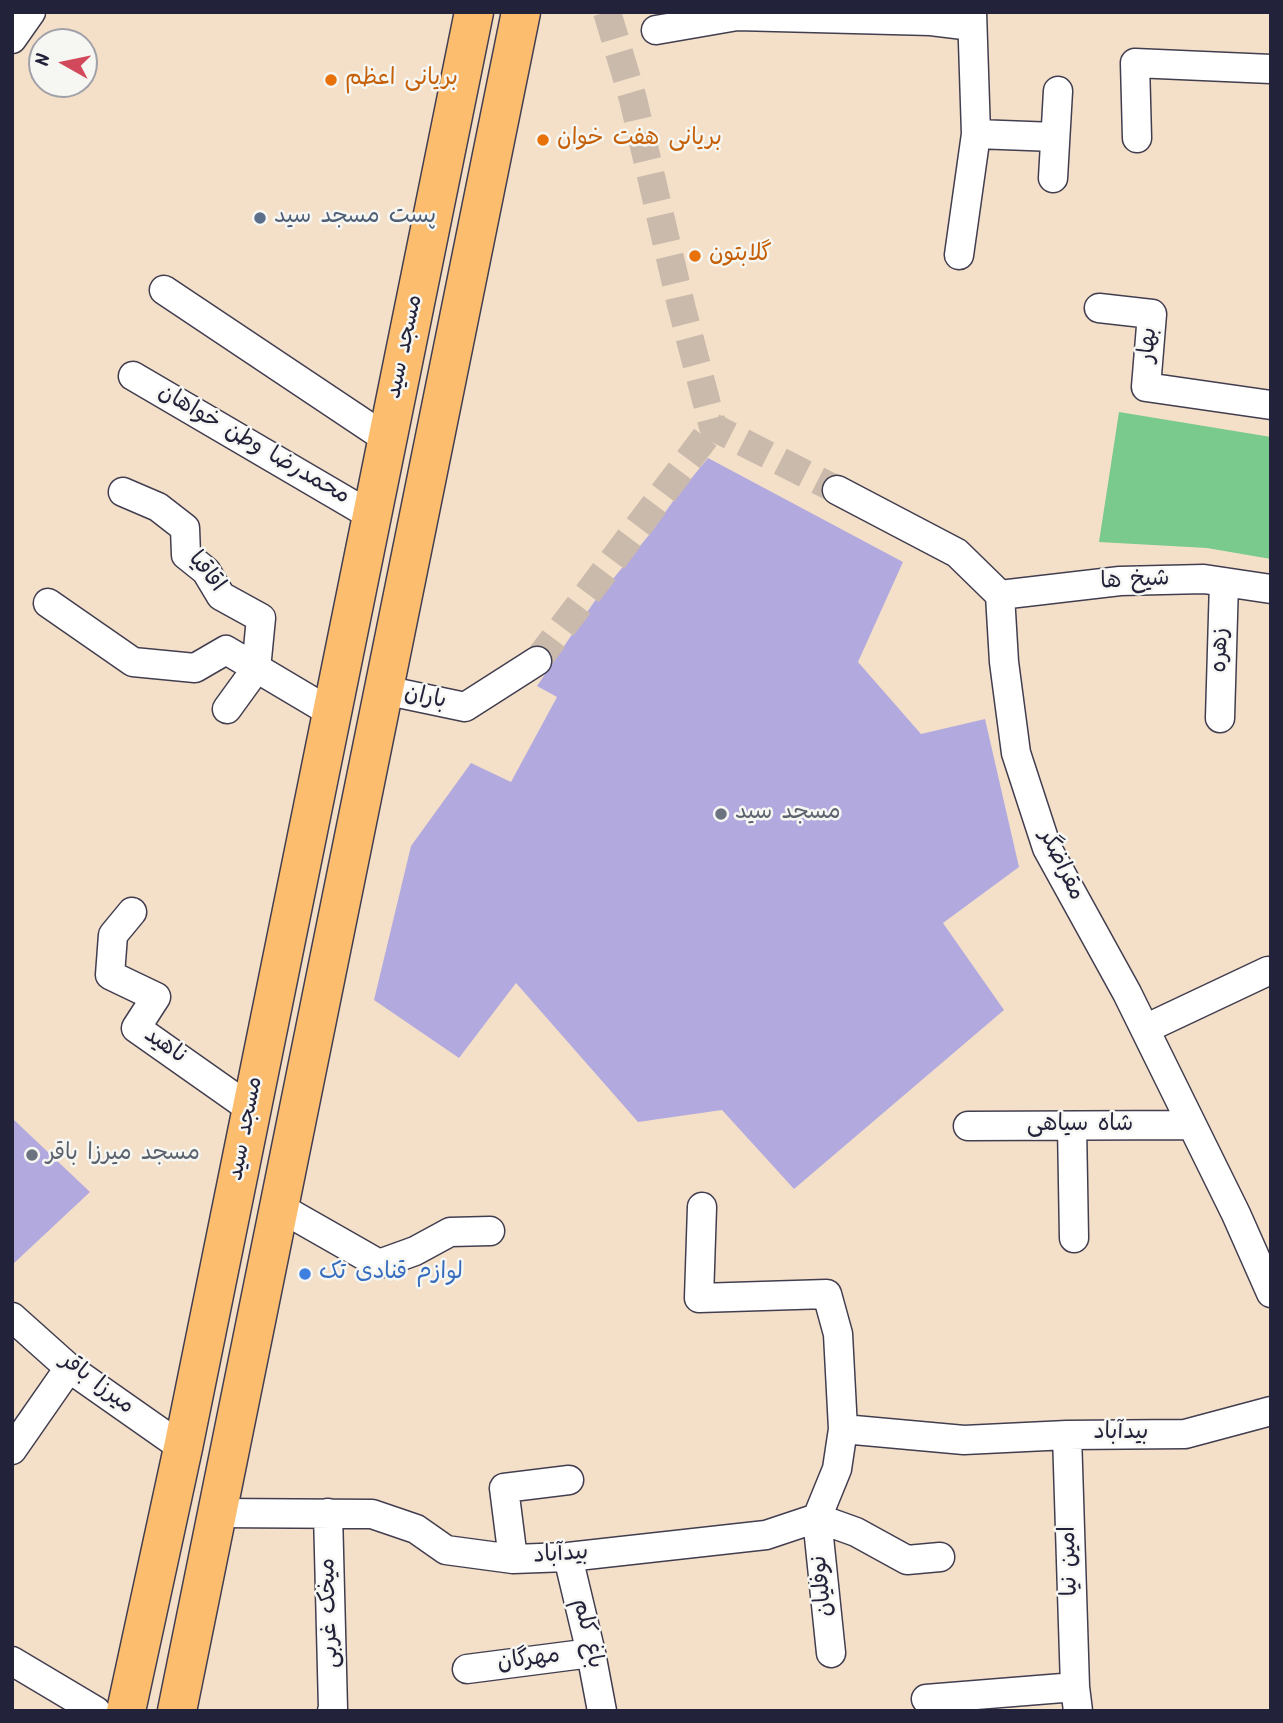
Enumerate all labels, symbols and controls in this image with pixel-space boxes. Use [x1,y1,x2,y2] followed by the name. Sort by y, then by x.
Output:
[28,28,98,98] north arrow
[28,52,60,68] text: N
[345,66,458,94] place label: بریانی اعظم
[323,72,339,88] marker: بریانی اعظم
[557,126,722,154] place label: بریانی هفت خوان
[535,132,551,148] marker: بریانی هفت خوان
[274,204,436,232] place label: پست مسجد سید
[252,210,268,226] marker: پست مسجد سید
[709,242,772,270] place label: گلابتون
[687,248,703,264] marker: گلابتون
[382,293,430,401] street label: مسجد سید
[1135,326,1165,364] street label: بهار
[152,380,354,512] street label: محمدرضا وطن خواهان
[180,547,230,599] street label: اقاقیا
[1100,566,1170,598] street label: شیخ ها
[1207,627,1237,673] street label: زهره
[401,681,449,717] street label: باران
[735,800,841,828] place label: مسجد سید
[713,806,729,822] marker: مسجد سید
[1031,826,1089,906] street label: مقراضگر
[138,1023,190,1071] street label: ناهید
[223,1075,271,1183] street label: مسجد سید
[1027,1112,1133,1140] street label: شاه سیاهی
[46,1141,200,1169] place label: مسجد میرزا باقر
[24,1147,40,1163] marker: مسجد میرزا باقر
[319,1260,463,1288] place label: لوازم قنادی تک
[297,1266,313,1282] marker: لوازم قنادی تک
[54,1348,138,1422] street label: میرزا باقر
[1093,1420,1149,1448] street label: بیدآباد
[1056,1525,1086,1597] street label: امین نیا
[533,1540,589,1572] street label: بیدآباد
[807,1554,841,1618] street label: نوفلیان
[315,1557,347,1669] street label: میخک غربی
[565,1596,607,1672] street label: باغ کلم
[496,1643,562,1679] street label: مهرگان

